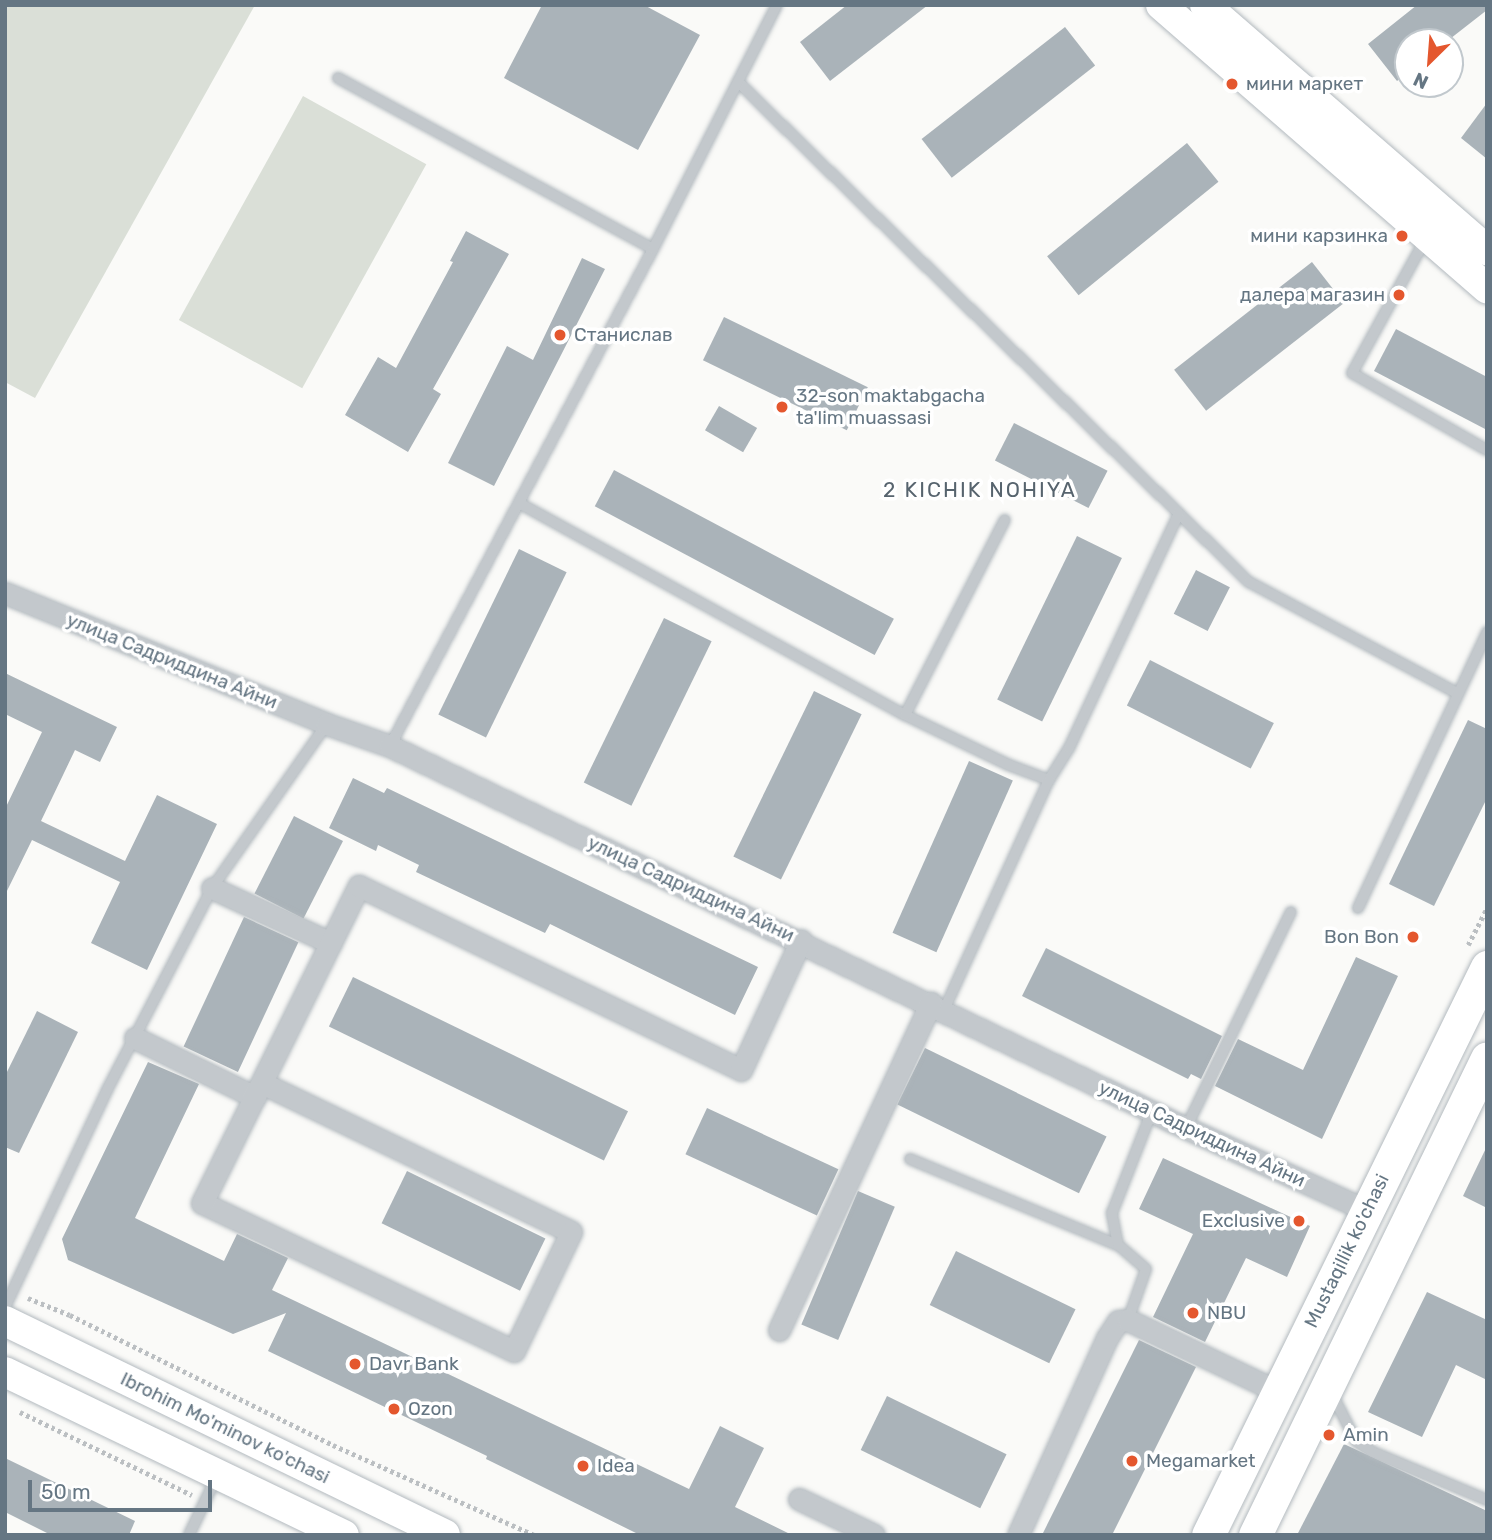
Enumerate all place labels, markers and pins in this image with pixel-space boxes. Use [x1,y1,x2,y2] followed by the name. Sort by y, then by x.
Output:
[1246,73,1363,95] place label: мини маркет
[1224,76,1240,92] marker: мини маркет
[1250,225,1388,247] place label: мини карзинка
[1394,228,1410,244] marker: мини карзинка
[1240,284,1385,306] place label: далера магазин
[1391,287,1407,303] marker: далера магазин
[574,324,673,346] place label: Станислав
[552,327,568,343] marker: Станислав
[796,385,985,429] place label: 32-son maktabgacha ta'lim muassasi
[774,399,790,415] marker: 32-son maktabgacha ta'lim muassasi
[1324,926,1399,948] place label: Bon Bon
[1405,929,1421,945] marker: Bon Bon
[1202,1210,1285,1232] place label: Exclusive
[1291,1213,1307,1229] marker: Exclusive
[1207,1302,1246,1324] place label: NBU
[1185,1305,1201,1321] marker: NBU
[369,1353,459,1375] place label: Davr Bank
[347,1356,363,1372] marker: Davr Bank
[408,1398,453,1420] place label: Ozon
[386,1401,402,1417] marker: Ozon
[1343,1424,1389,1446] place label: Amin
[1321,1427,1337,1443] marker: Amin
[1146,1450,1256,1472] place label: Megamarket
[1124,1453,1140,1469] marker: Megamarket
[597,1455,635,1477] place label: Idea
[575,1458,591,1474] marker: Idea

